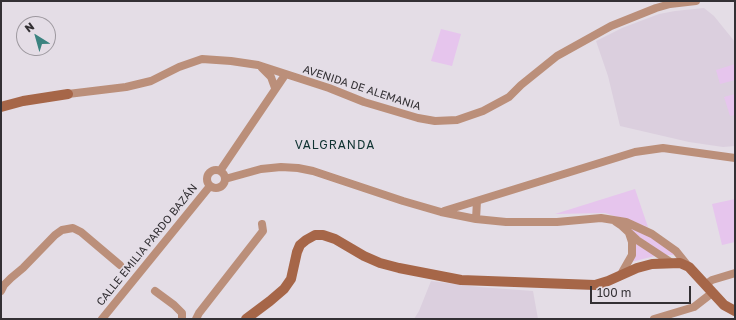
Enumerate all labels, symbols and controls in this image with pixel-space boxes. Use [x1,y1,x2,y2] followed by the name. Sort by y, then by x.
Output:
[16,16,56,56] north arrow
[22,19,36,35] text: N
[301,63,423,113] street label: AVENIDA DE ALEMANIA
[295,138,375,152] district label: VALGRANDA
[94,182,200,308] street label: CALLE EMILIA PARDO BAZÁN
[592,278,693,304] scale bar
[597,285,631,300] text: 100 m

